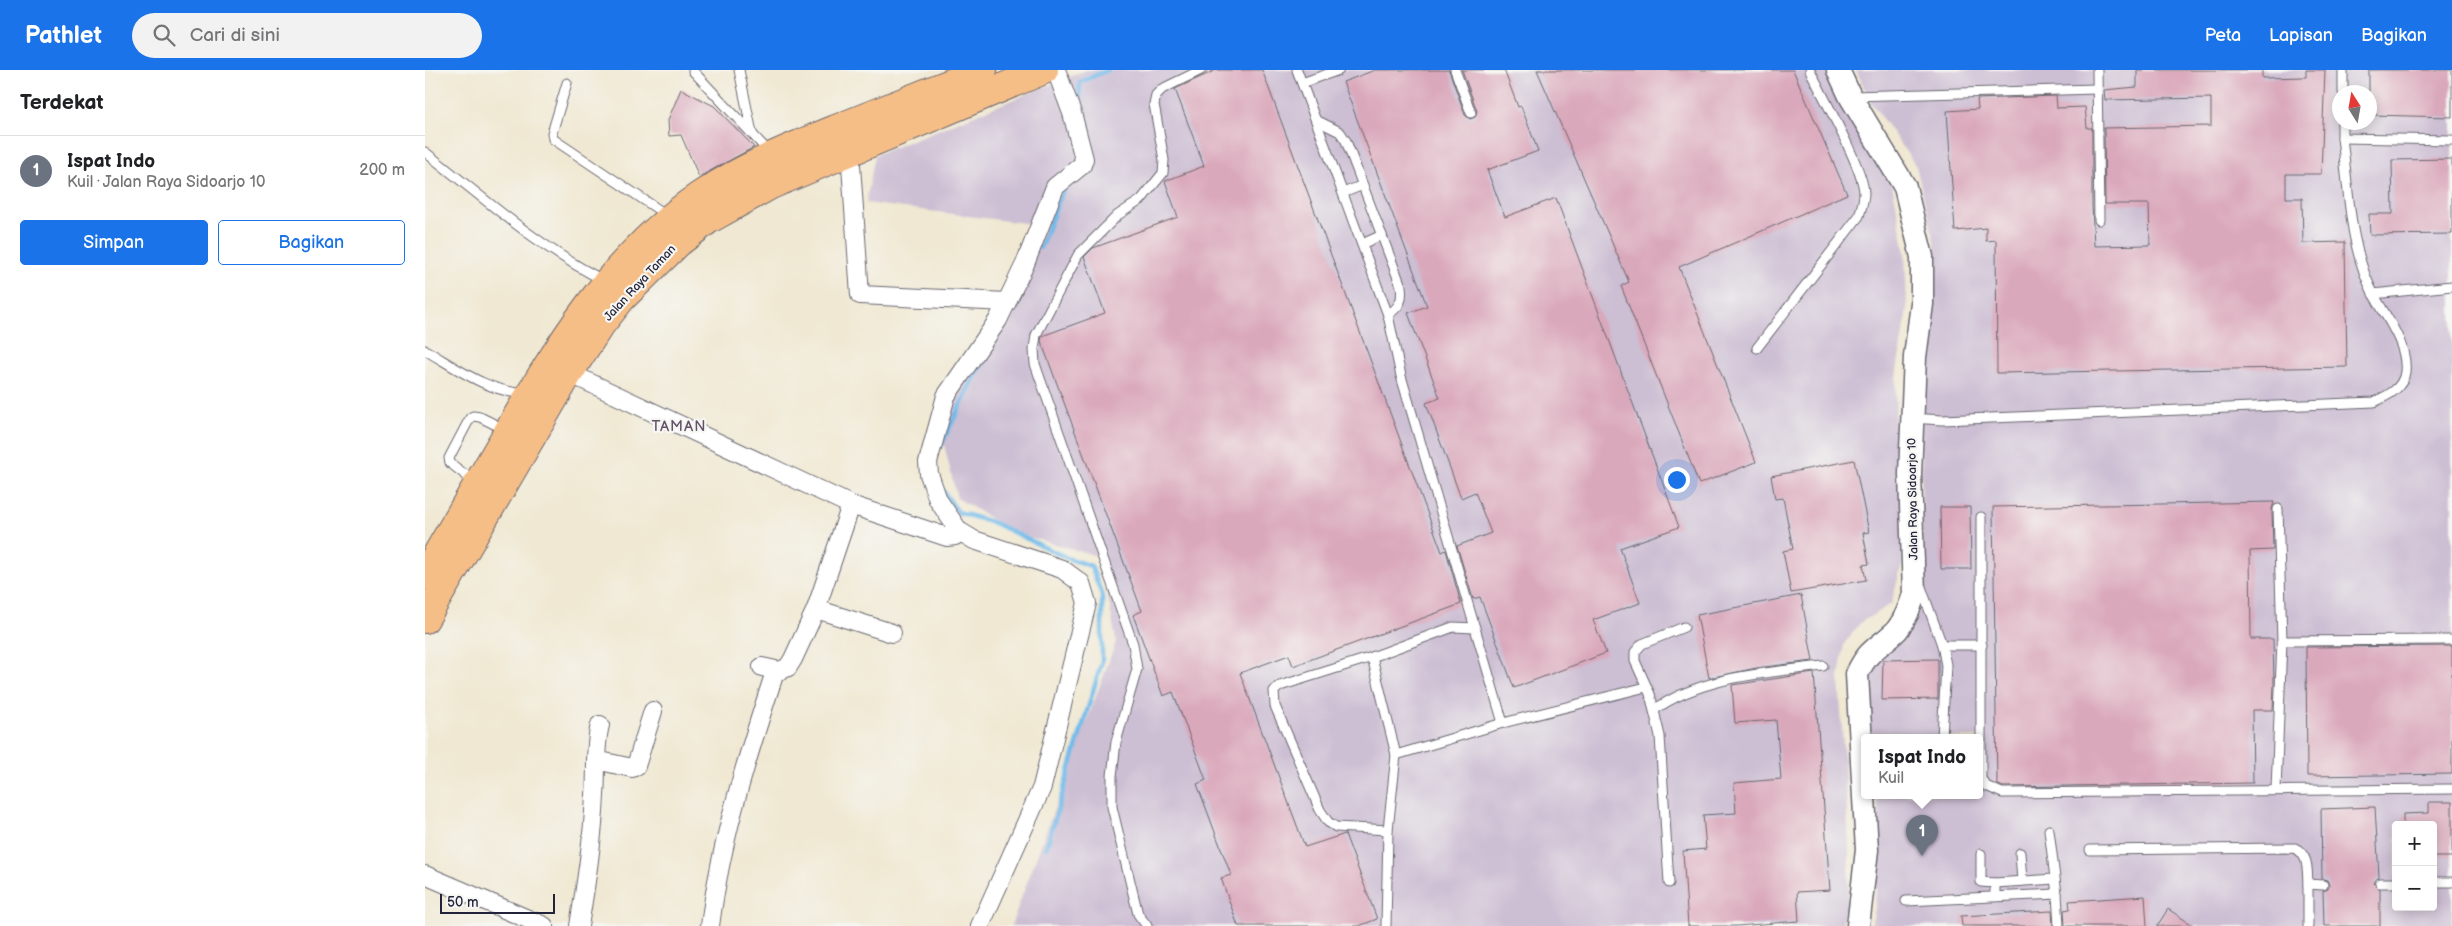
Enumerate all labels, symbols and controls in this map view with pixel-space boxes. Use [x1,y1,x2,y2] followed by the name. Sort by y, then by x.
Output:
[132,13,482,58] search box
[25,21,102,50] text: Pathlet
[150,21,178,49] icon: search
[190,24,280,47] text: Cari di sini
[2205,25,2241,46] text: Peta
[2269,25,2333,46] text: Lapisan
[2361,25,2427,46] text: Bagikan
[2332,85,2377,130] north arrow
[20,90,104,115] text: Terdekat
[67,150,155,173] text: Ispat Indo
[33,161,39,180] text: 1
[359,161,405,180] text: 200 m
[67,173,265,192] text: Kuil · Jalan Raya Sidoarjo 10
[20,220,208,265] button: Simpan
[218,220,405,265] button: Bagikan
[601,242,679,324] street label: Jalan Raya Taman
[651,417,707,436] district label: TAMAN
[1904,438,1922,560] street label: Jalan Raya Sidoarjo 10
[1664,467,1690,493] your location
[1861,734,1983,799] popup
[1878,746,1966,769] text: Ispat Indo
[1878,769,1904,788] text: Kuil
[1906,815,1938,856] pin: 1
[2392,821,2437,911] map controls
[2392,821,2437,866] button: +
[2392,866,2437,911] button: −
[440,891,555,914] scale bar
[447,894,479,911] text: 50 m

